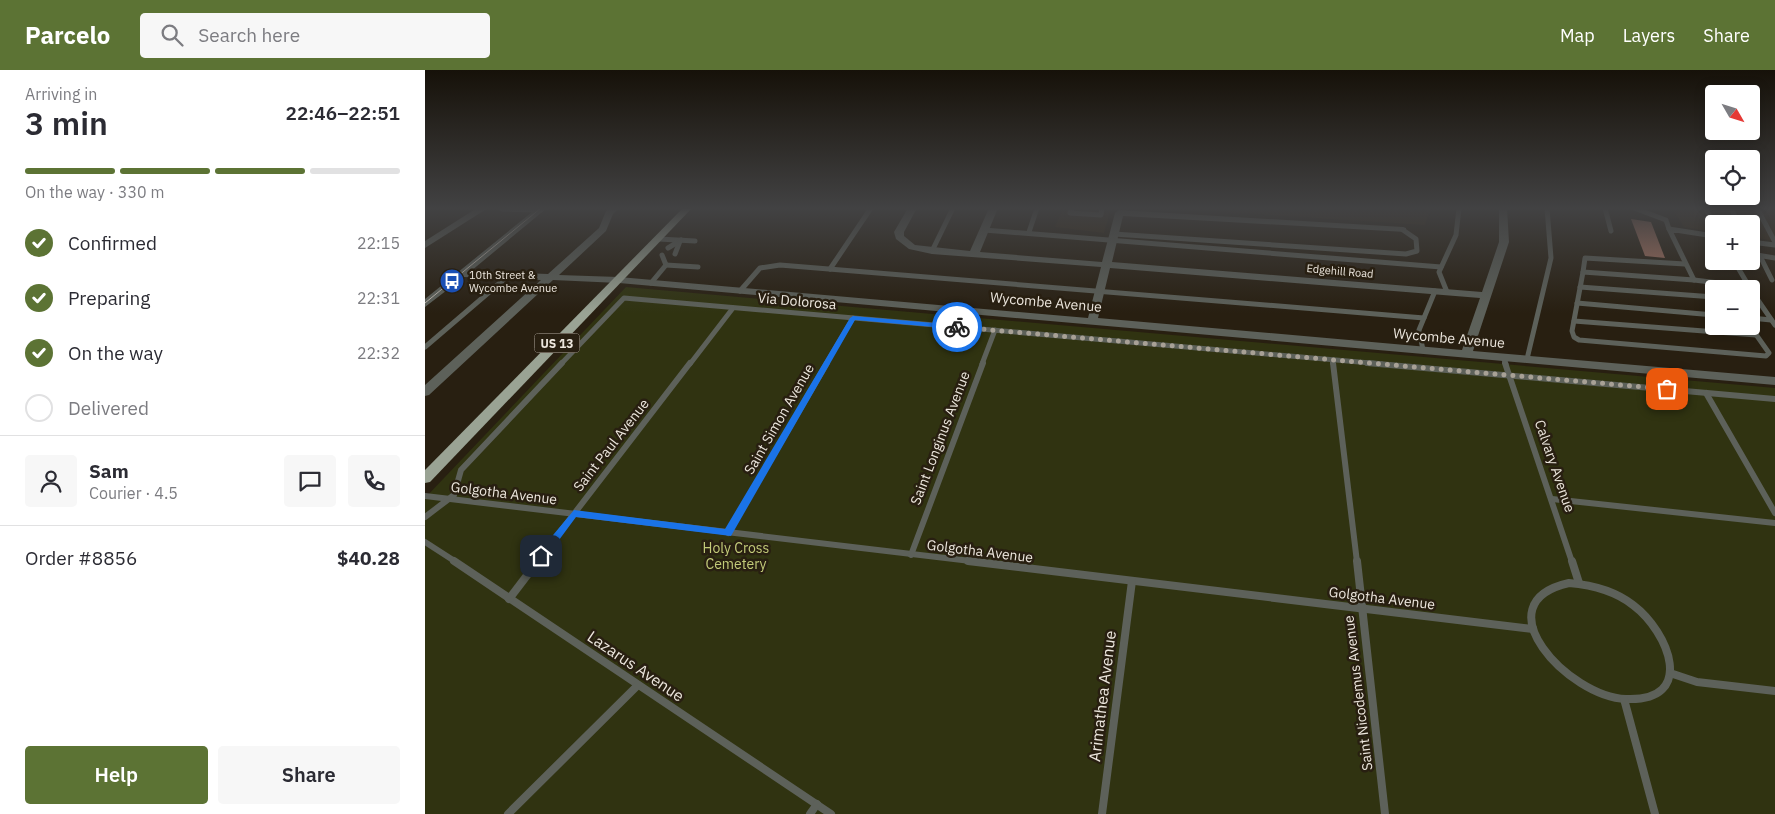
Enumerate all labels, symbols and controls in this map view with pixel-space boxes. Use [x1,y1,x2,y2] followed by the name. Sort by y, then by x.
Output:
[140,13,490,58] search box
[25,19,110,51] text: Parcelo
[158,21,186,49] icon: search
[198,23,300,47] text: Search here
[1560,24,1595,47] text: Map
[1623,24,1675,47] text: Layers
[1703,24,1750,47] text: Share
[25,84,97,104] text: Arriving in
[1705,85,1760,140] north arrow
[1705,85,1760,335] map controls
[286,101,400,125] text: 22:46–22:51
[25,102,108,144] text: 3 min
[1705,150,1760,205] button: locate
[25,182,164,202] text: On the way · 330 m
[1705,215,1760,270] button: +
[25,229,53,257] icon: check
[68,231,157,255] text: Confirmed
[357,233,400,253] text: 22:15
[1306,261,1374,281] street label: Edgehill Road
[439,268,465,294] bus stop icon: 10th Street & Wycombe Avenue
[469,268,557,295] place label: 10th Street & Wycombe Avenue
[1705,280,1760,335] button: −
[25,284,53,312] icon: check
[68,286,150,310] text: Preparing
[357,288,400,308] text: 22:31
[989,288,1103,316] street label: Wycombe Avenue
[757,289,838,313] street label: Via Dolorosa
[932,302,982,352] courier
[943,313,971,341] icon: bike
[1392,324,1506,352] street label: Wycombe Avenue
[535,334,579,352] road number: US 13
[25,339,53,367] icon: check
[68,341,163,365] text: On the way
[357,343,400,363] text: 22:32
[740,360,818,478] street label: Saint Simon Avenue
[906,368,974,507] street label: Saint Longinus Avenue
[1646,368,1688,410] pin
[1653,375,1681,403] icon: bag
[569,395,653,495] street label: Saint Paul Avenue
[68,396,149,420] text: Delivered
[1531,418,1579,515] street label: Calvary Avenue
[25,455,77,507] button: person
[284,455,336,507] button: chat
[348,455,400,507] button: phone
[89,459,129,483] text: Sam
[450,478,558,508] street label: Golgotha Avenue
[89,483,178,503] text: Courier · 4.5
[520,535,562,577] pin
[926,536,1034,566] street label: Golgotha Avenue
[703,539,770,573] park label: Holy Cross Cemetery
[527,542,555,570] icon: home
[25,546,137,570] text: Order #8856
[337,546,400,570] text: $40.28
[1328,583,1436,613] street label: Golgotha Avenue
[1340,614,1376,772] street label: Saint Nicodemus Avenue
[584,626,688,706] street label: Lazarus Avenue
[1084,629,1120,763] street label: Arimathea Avenue
[25,746,208,804] button: Help
[218,746,400,804] button: Share

